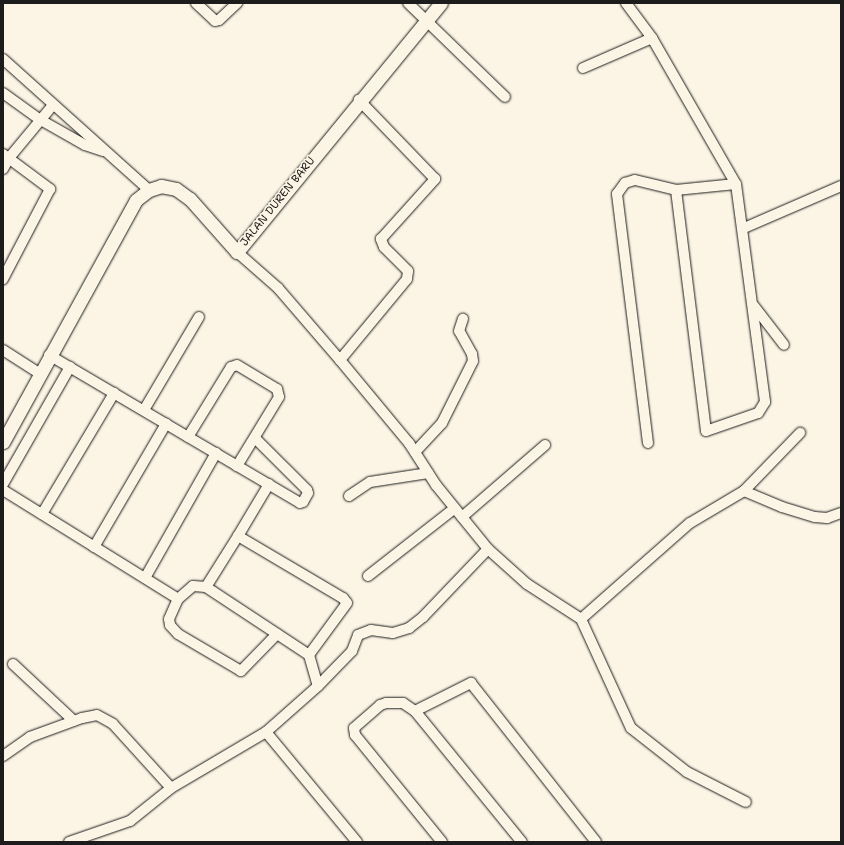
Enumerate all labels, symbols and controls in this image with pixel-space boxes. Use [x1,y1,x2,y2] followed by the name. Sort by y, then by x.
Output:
[238,155,318,249] street label: JALAN DUREN BARU

